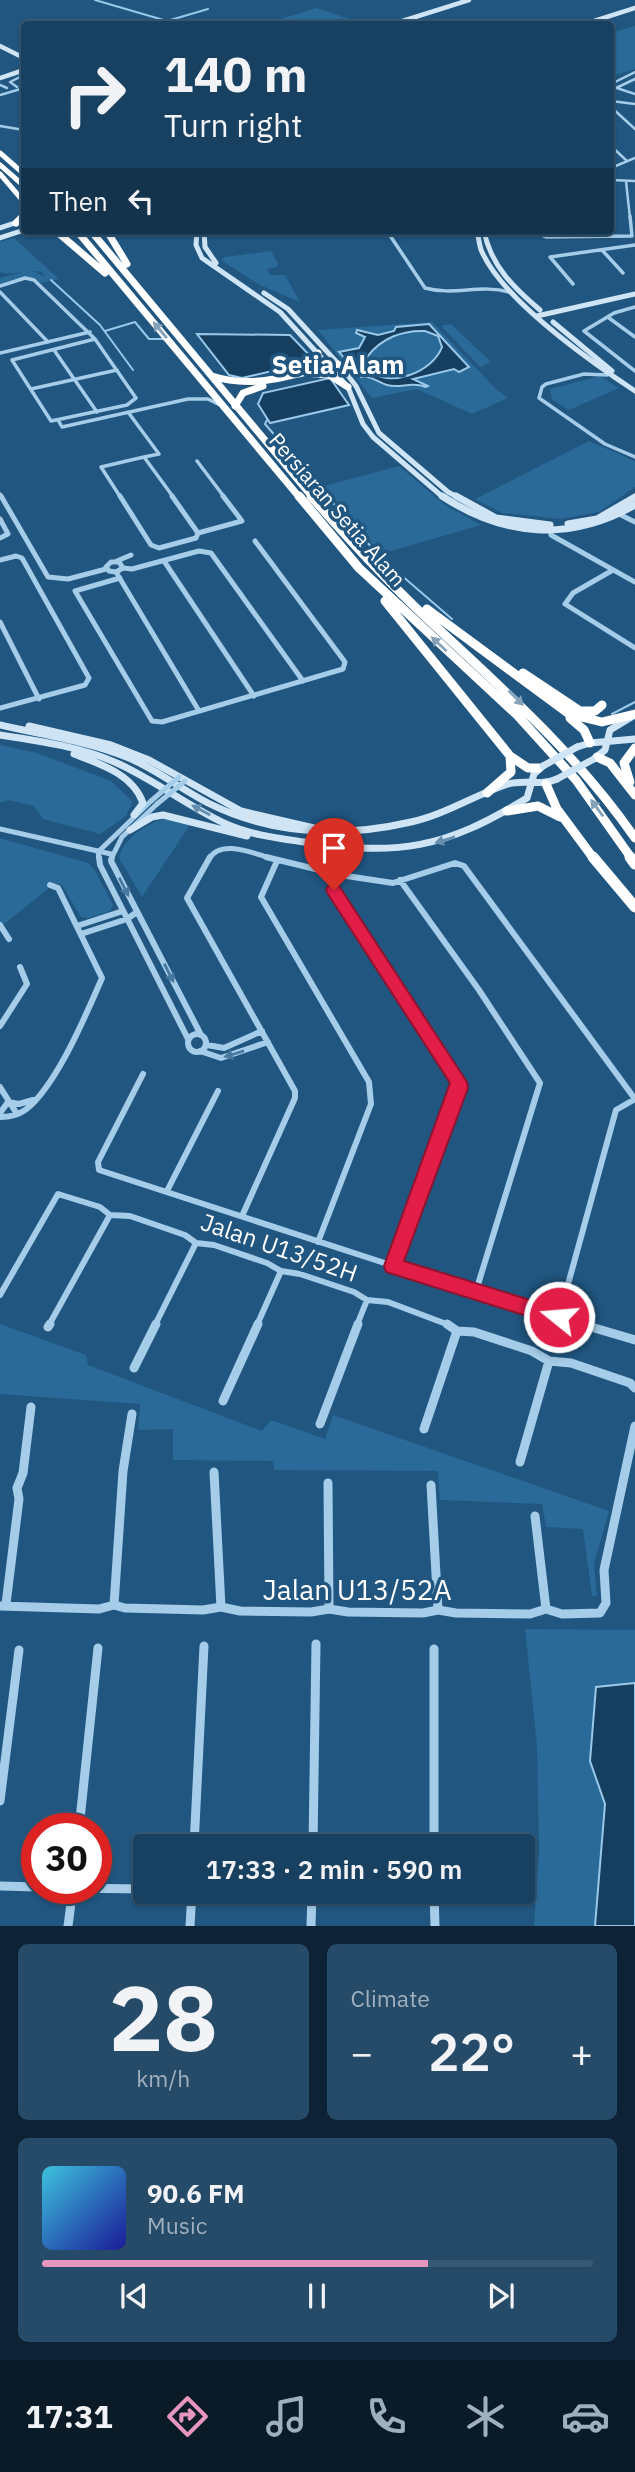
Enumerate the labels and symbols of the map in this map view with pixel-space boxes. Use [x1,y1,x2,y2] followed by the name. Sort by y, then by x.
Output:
[152,321,167,339] one-way arrow
[272,347,404,381] district label: Setia Alam
[263,426,412,592] street label: Persiaran Setia Alam
[431,637,448,653] one-way arrow
[507,689,524,706] one-way arrow
[590,799,604,817] one-way arrow
[191,804,211,816] one-way arrow
[304,818,364,890] pin
[434,835,455,845] one-way arrow
[118,877,130,896] one-way arrow
[163,963,174,983] one-way arrow
[224,1050,245,1060] one-way arrow
[197,1205,362,1289] street label: Jalan U13/52H
[522,1280,596,1354] position arrow
[262,1571,452,1608] street label: Jalan U13/52A
[21,1813,112,1904] speed limit sign: 30

